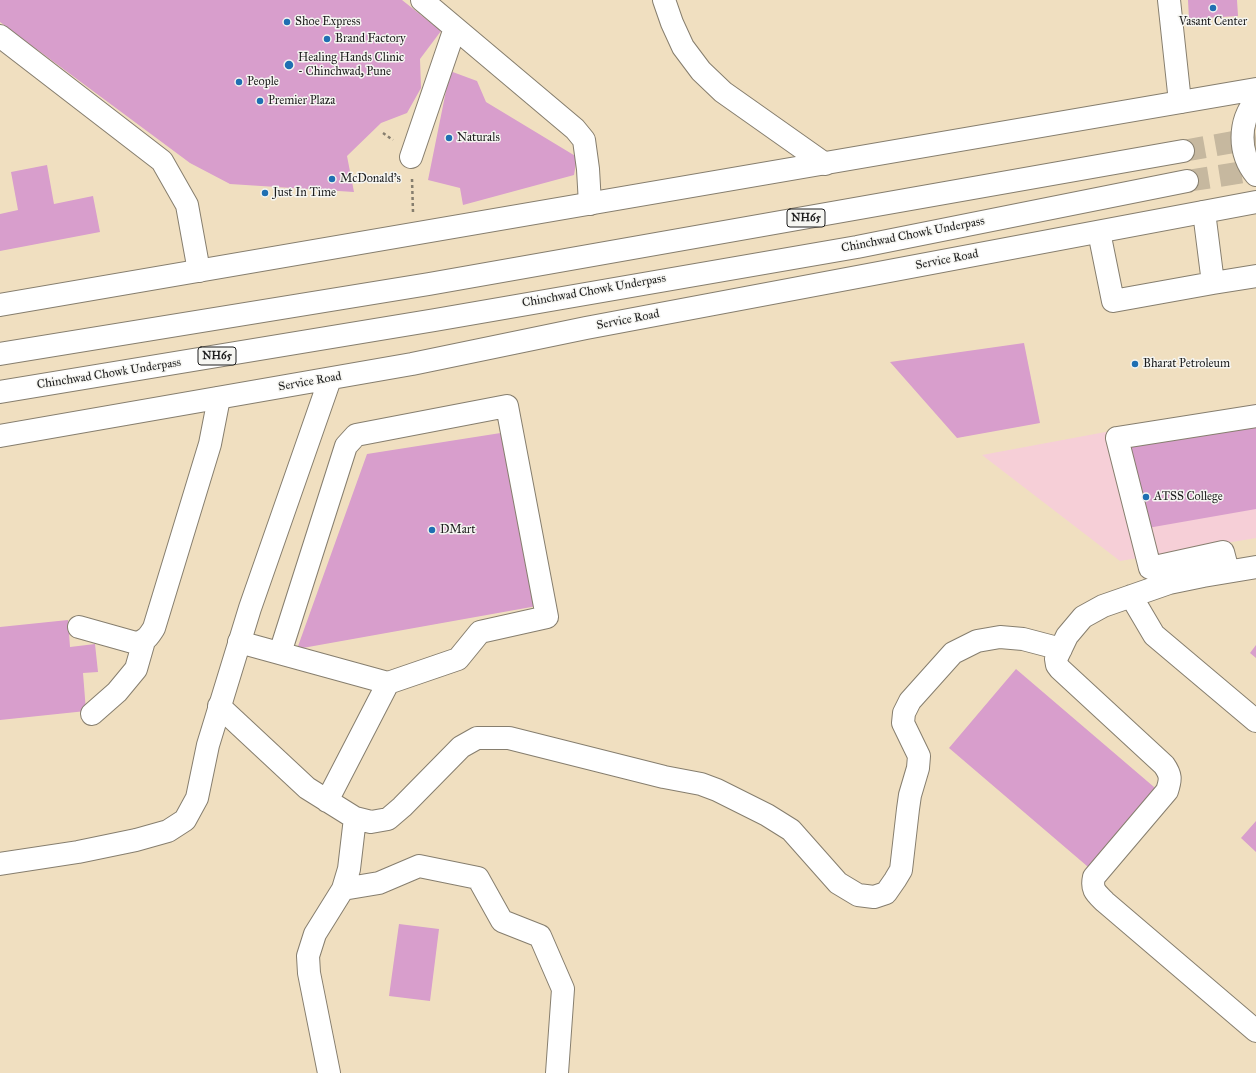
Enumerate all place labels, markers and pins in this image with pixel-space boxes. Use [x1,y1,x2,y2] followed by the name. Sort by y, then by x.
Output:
[1208,3,1218,13] marker: Vasant Center
[295,15,360,29] place label: Shoe Express
[1179,15,1247,29] place label: Vasant Center
[282,17,292,27] marker: Shoe Express
[335,32,406,46] place label: Brand Factory
[322,34,332,44] marker: Brand Factory
[298,51,404,79] place label: Healing Hands Clinic - Chinchwad, Pune
[283,59,295,71] marker: Healing Hands Clinic - Chinchwad, Pune
[247,75,279,89] place label: People
[234,77,244,87] marker: People
[268,94,335,108] place label: Premier Plaza
[255,96,265,106] marker: Premier Plaza
[457,131,500,145] place label: Naturals
[444,133,454,143] marker: Naturals
[340,172,401,186] place label: McDonald's
[327,174,337,184] marker: McDonald's
[273,186,336,200] place label: Just In Time
[260,188,270,198] marker: Just In Time
[1143,357,1230,371] place label: Bharat Petroleum
[1130,359,1140,369] marker: Bharat Petroleum
[1154,490,1223,504] place label: ATSS College
[1141,492,1151,502] marker: ATSS College
[440,523,476,537] place label: DMart
[427,525,437,535] marker: DMart

